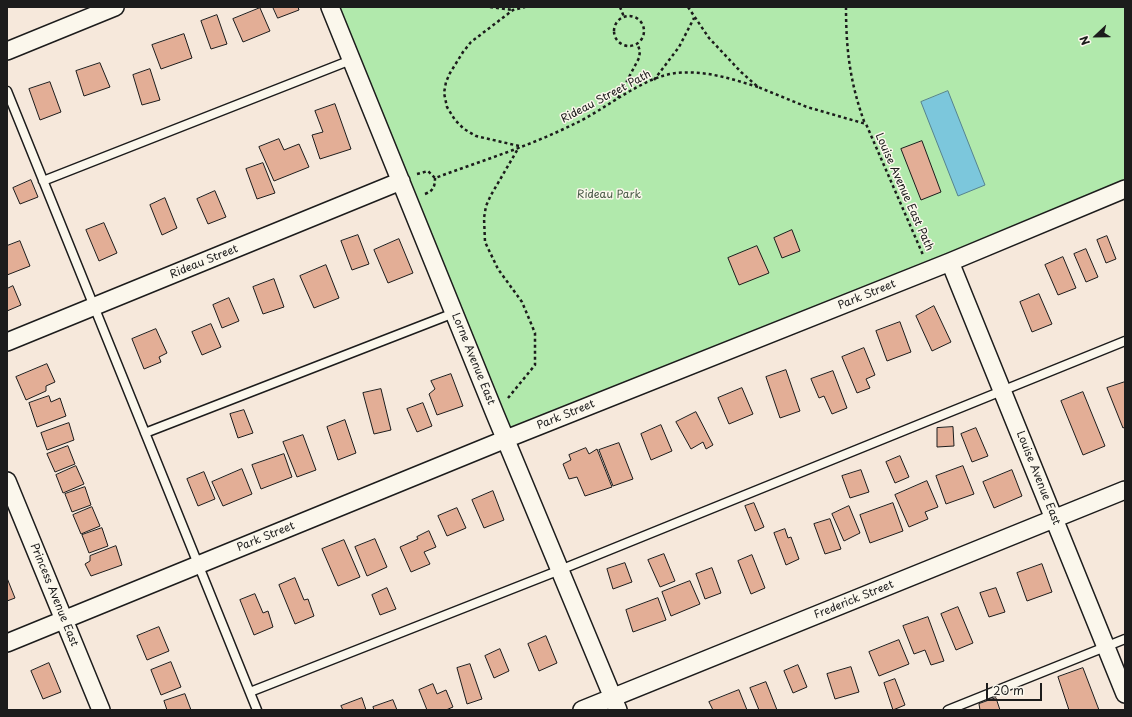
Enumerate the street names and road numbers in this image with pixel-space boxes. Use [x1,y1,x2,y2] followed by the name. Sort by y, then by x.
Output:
[559,68,653,126] street label: Rideau Street Path
[872,131,936,253] street label: Louise Avenue East Path
[168,242,240,282] street label: Rideau Street
[836,277,898,313] street label: Park Street
[449,311,497,407] street label: Lorne Avenue East
[535,397,597,433] street label: Park Street
[1013,429,1063,527] street label: Louise Avenue East
[235,519,297,555] street label: Park Street
[27,542,81,648] street label: Princess Avenue East
[812,578,896,622] street label: Frederick Street

